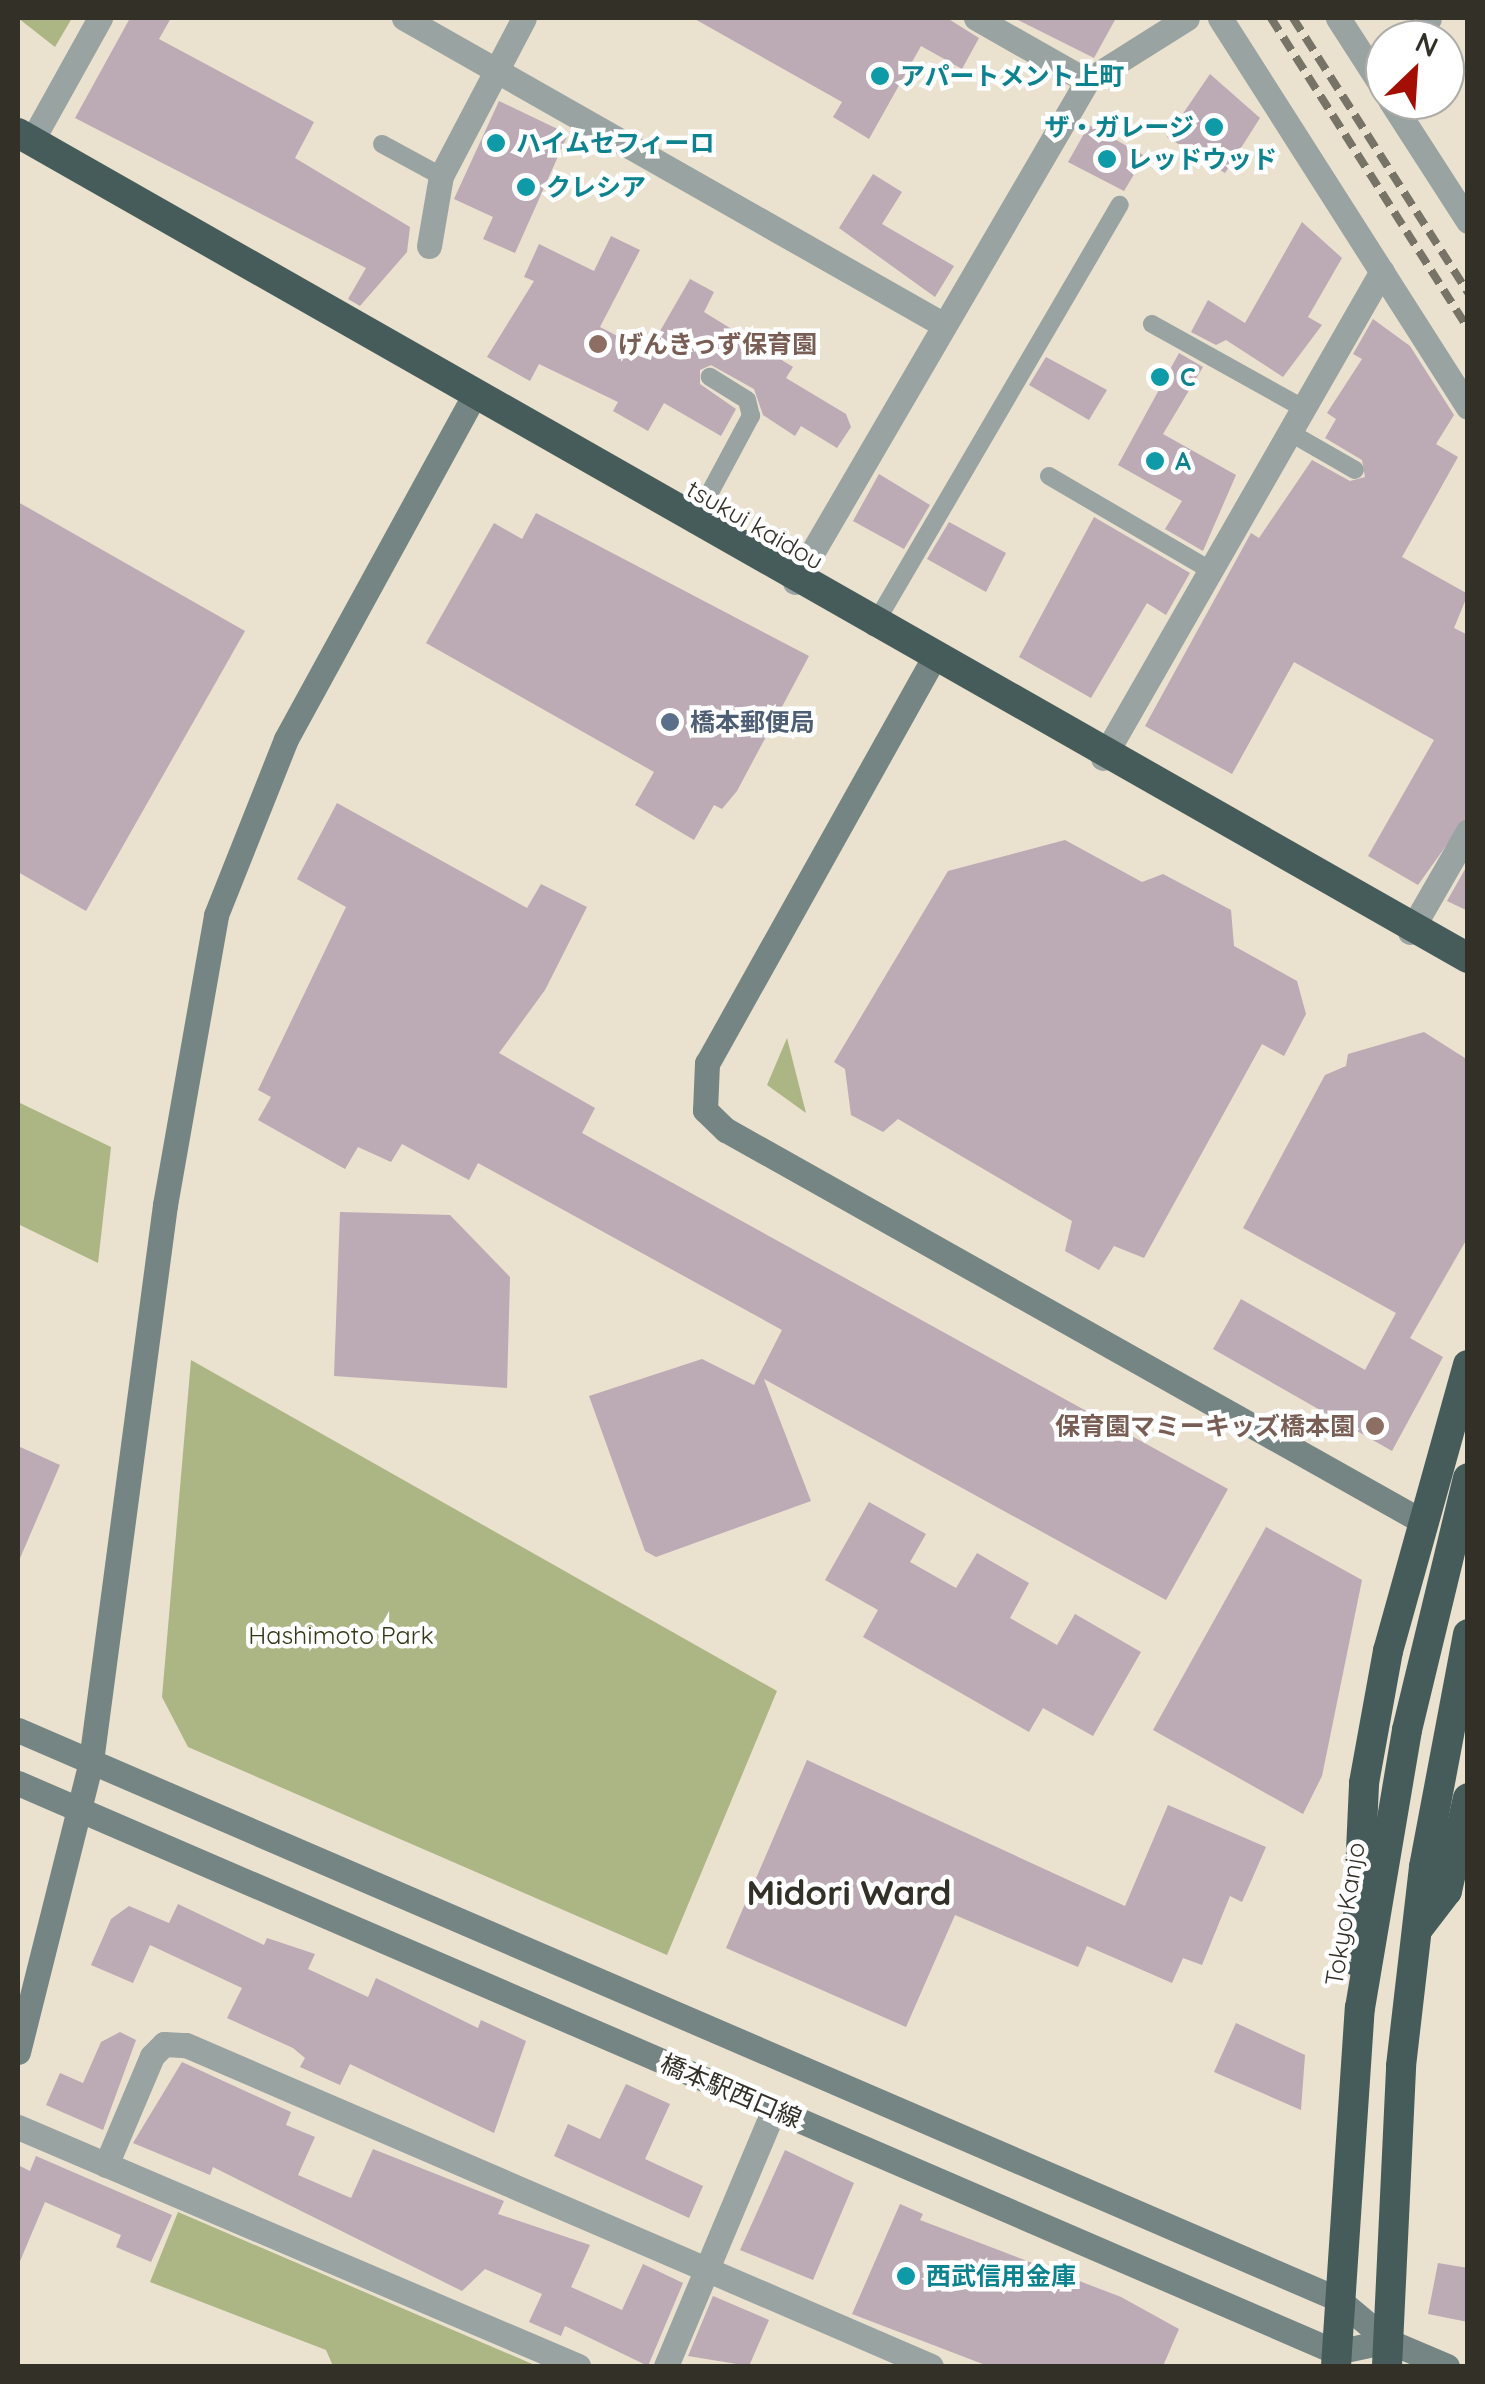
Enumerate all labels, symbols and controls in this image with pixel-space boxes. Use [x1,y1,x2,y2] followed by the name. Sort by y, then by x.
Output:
[1365,20,1465,120] north arrow
[1410,24,1444,64] text: N
[900,61,1125,91] place label: アパートメント上町
[869,65,891,87] marker: アパートメント上町
[1044,112,1194,142] place label: ザ・ガレージ
[1203,116,1225,138] marker: ザ・ガレージ
[516,128,716,158] place label: ハイムセフィーロ
[485,132,507,154] marker: ハイムセフィーロ
[1127,144,1277,174] place label: レッドウッド
[1096,148,1118,170] marker: レッドウッド
[546,172,646,202] place label: クレシア
[515,176,537,198] marker: クレシア
[618,329,818,359] place label: げんきっず保育園
[587,333,609,355] marker: げんきっず保育園
[1180,362,1196,392] place label: C
[1149,366,1171,388] marker: C
[1175,446,1191,476] place label: A
[1144,450,1166,472] marker: A
[681,474,829,576] street label: tsukui kaidou
[690,707,815,737] place label: 橋本郵便局
[659,711,681,733] marker: 橋本郵便局
[1055,1411,1355,1441] place label: 保育園マミーキッズ橋本園
[1364,1415,1386,1437] marker: 保育園マミーキッズ橋本園
[248,1620,434,1650] park label: Hashimoto Park
[1319,1840,1371,1988] street label: Tokyo Kanjo
[746,1871,952,1913] district label: Midori Ward
[656,2048,806,2134] street label: 橋本駅西口線
[926,2261,1076,2291] place label: 西武信用金庫
[895,2265,917,2287] marker: 西武信用金庫

